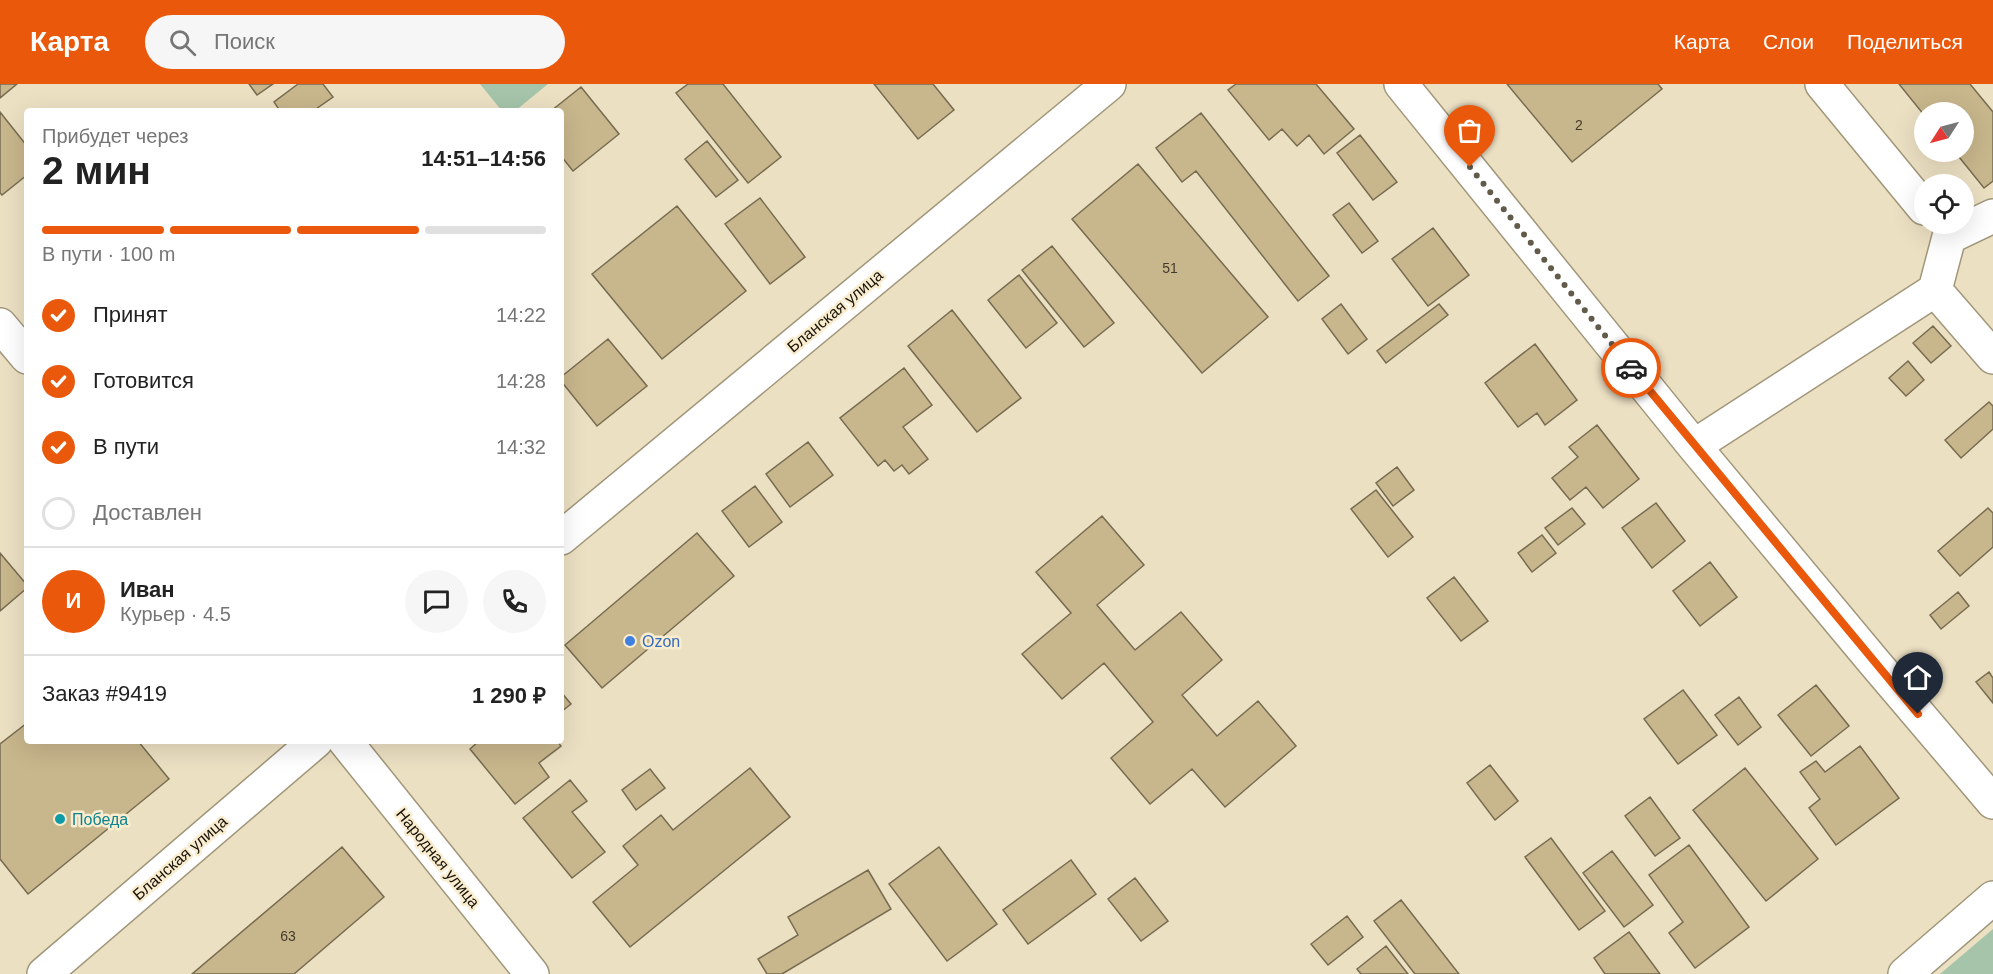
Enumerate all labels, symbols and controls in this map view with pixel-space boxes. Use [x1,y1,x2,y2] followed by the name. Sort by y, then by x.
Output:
[145,15,565,69] search box
[30,26,109,57] text: Карта
[166,26,199,59] icon: search
[214,29,275,54] text: Поиск
[1674,30,1730,53] text: Карта
[1763,30,1814,53] text: Слои
[1847,30,1963,53] text: Поделиться
[1914,102,1974,162] north arrow
[1914,102,1974,234] map controls
[1444,105,1495,167] pin
[1453,114,1486,147] icon: bag
[1575,117,1583,133] house number: 2
[42,125,188,147] text: Прибудет через
[421,146,546,171] text: 14:51–14:56
[42,149,151,192] text: 2 мин
[1914,174,1974,234] button: locate
[42,243,175,265] text: В пути · 100 m
[1162,260,1178,276] house number: 51
[784,266,886,356] street label: Бланская улица
[42,299,75,332] icon: check
[93,302,167,327] text: Принят
[496,304,546,326] text: 14:22
[1601,338,1661,398] courier
[1615,352,1648,385] icon: car
[42,365,75,398] icon: check
[93,368,194,393] text: Готовится
[496,370,546,392] text: 14:28
[42,431,75,464] icon: check
[93,434,159,459] text: В пути
[496,436,546,458] text: 14:32
[93,500,202,525] text: Доставлен
[405,570,468,633] button: chat
[483,570,546,633] button: phone
[120,577,175,602] text: Иван
[66,588,81,613] text: И
[120,603,231,625] text: Курьер · 4.5
[642,633,680,650] place label: Ozon
[623,634,637,648] marker: Ozon
[1892,652,1943,714] pin
[1901,661,1934,694] icon: home
[42,681,167,706] text: Заказ #9419
[472,683,546,708] text: 1 290 ₽
[393,805,483,911] street label: Народная улица
[72,811,128,828] place label: Победа
[53,812,67,826] marker: Победа
[130,813,230,903] street label: Бланская улица
[280,928,296,944] house number: 63

